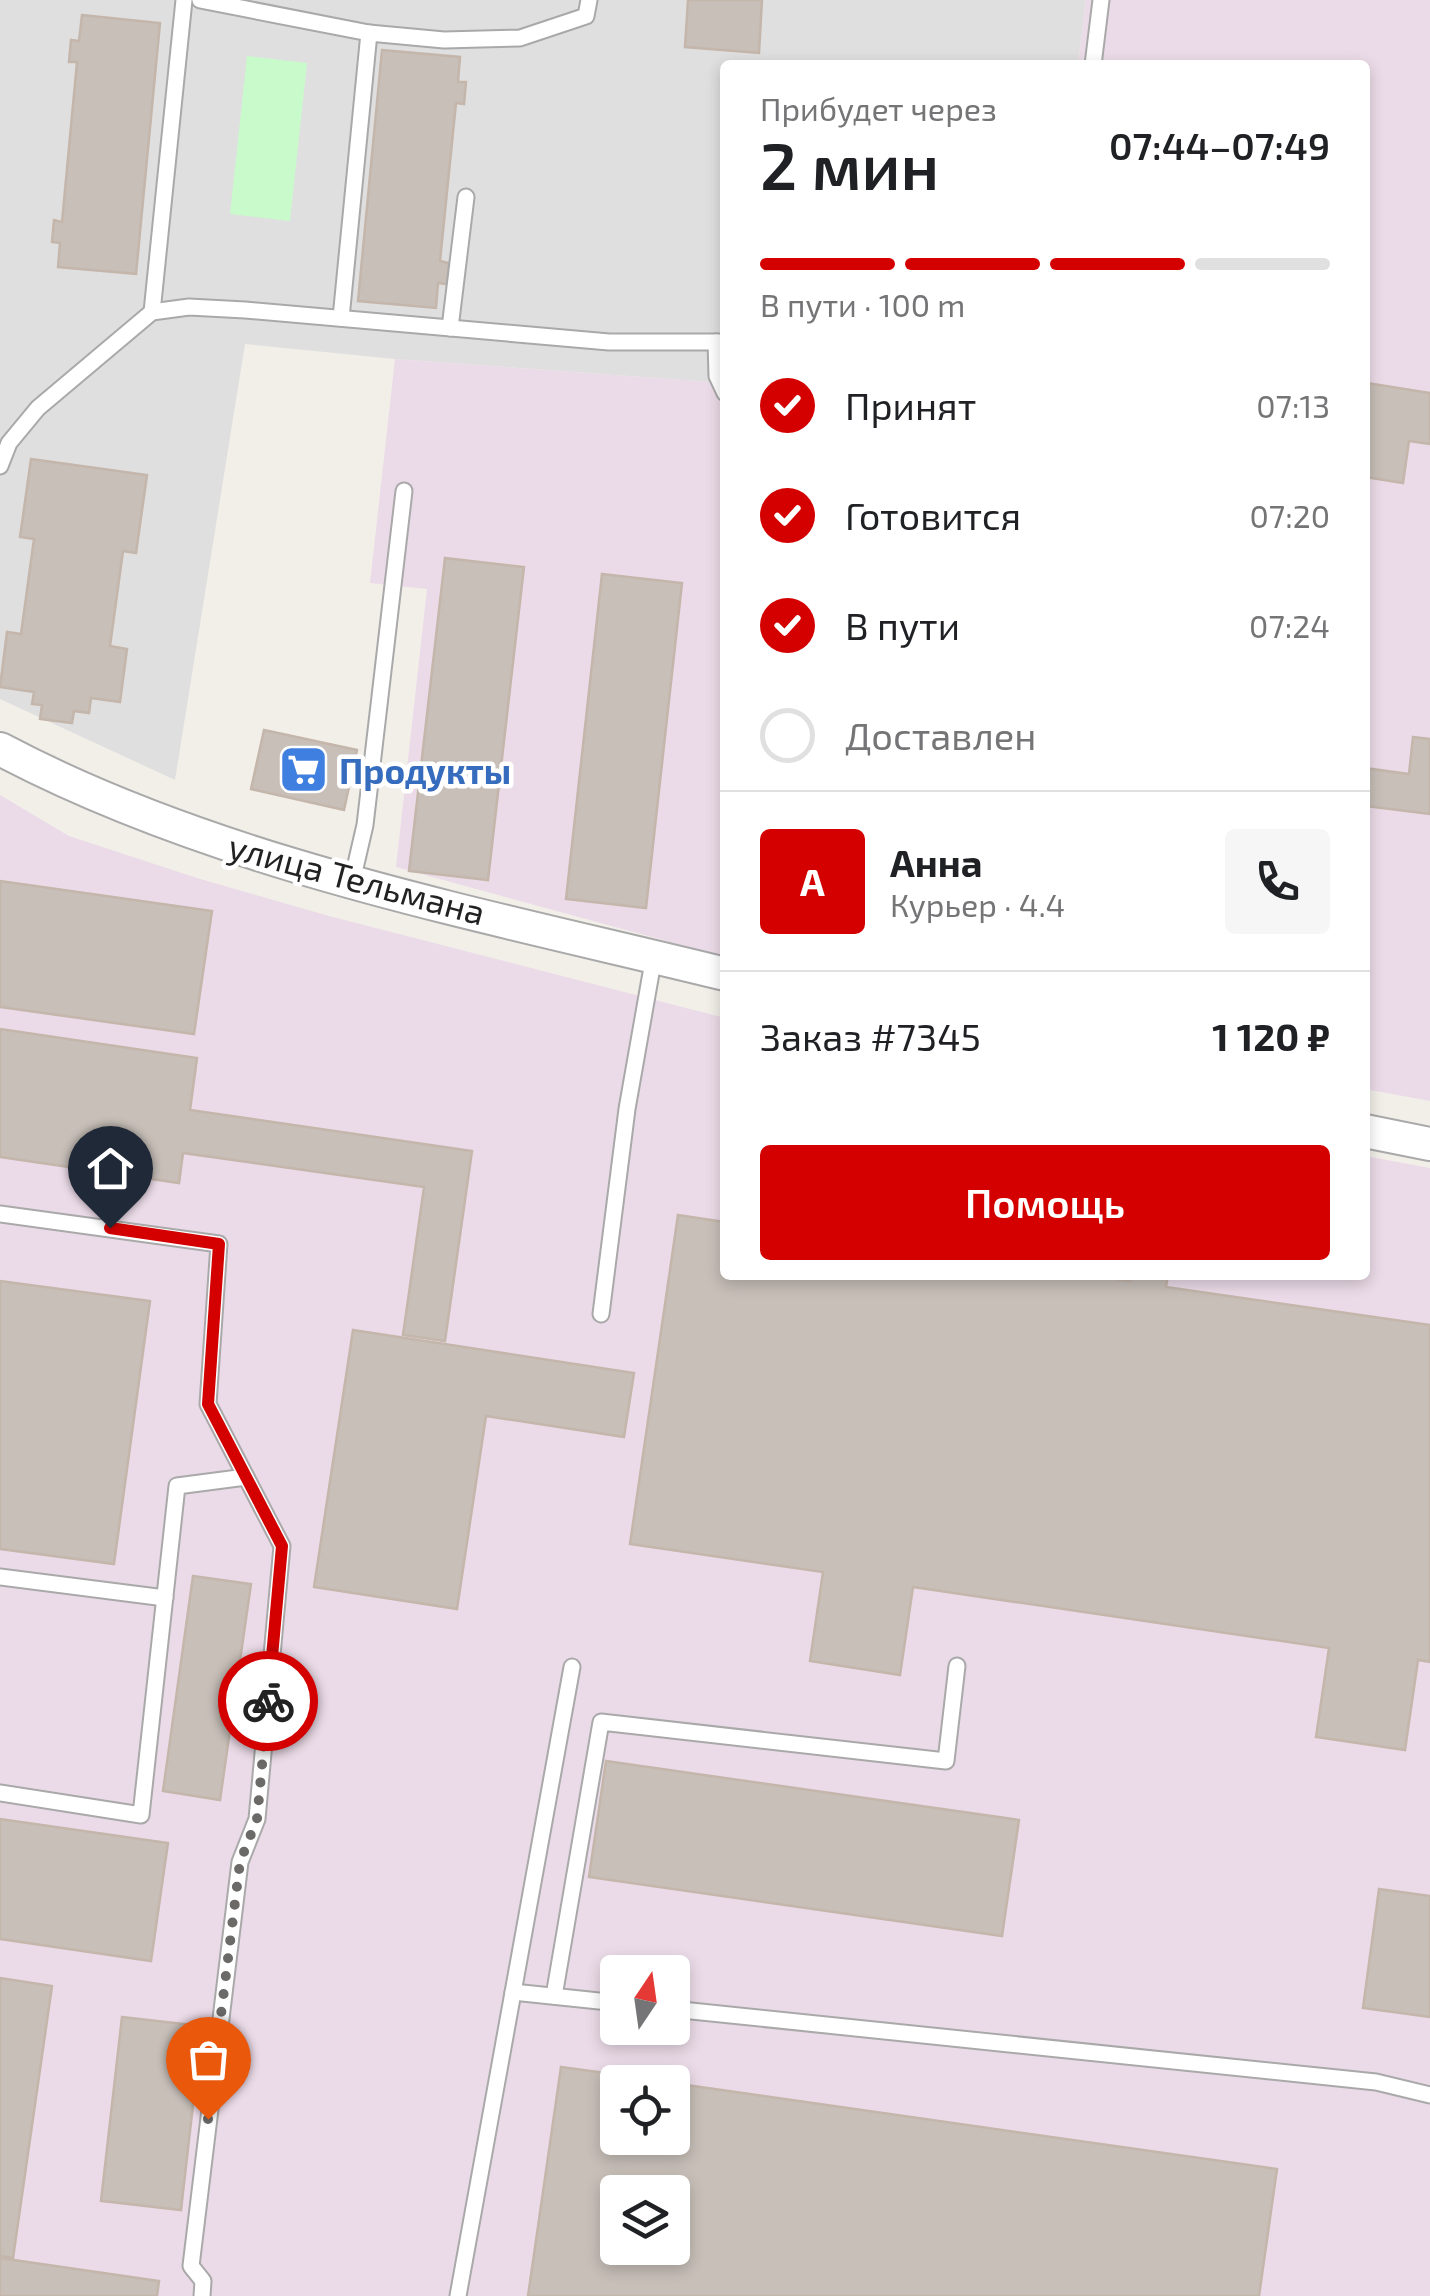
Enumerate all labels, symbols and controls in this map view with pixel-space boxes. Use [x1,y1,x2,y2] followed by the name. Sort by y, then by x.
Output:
[760,89,997,127] text: Прибудет через
[1109,122,1330,168] text: 07:44–07:49
[760,125,939,203] text: 2 мин
[760,285,965,323] text: В пути · 100 m
[760,378,815,433] icon: check
[845,382,976,428] text: Принят
[1256,386,1330,424] text: 07:13
[760,488,815,543] icon: check
[845,492,1021,538] text: Готовится
[1249,496,1330,534] text: 07:20
[760,598,815,653] icon: check
[845,602,960,648] text: В пути
[1249,606,1330,644] text: 07:24
[845,712,1036,758] text: Доставлен
[278,744,330,796] supermarket icon: Продукты
[339,749,511,792] place label: Продукты
[224,824,490,933] street label: улица Тельмана
[1225,829,1330,934] button: phone
[890,839,983,885] text: Анна
[800,858,825,904] text: А
[890,885,1065,923] text: Курьер · 4.4
[760,1013,981,1059] text: Заказ #7345
[1212,1013,1330,1059] text: 1 120 ₽
[68,1126,153,1229] pin
[83,1141,138,1196] icon: home
[760,1145,1330,1260] button: Помощь
[218,1651,318,1751] courier
[241,1674,296,1729] icon: bike
[600,1955,690,2045] north arrow
[600,1955,690,2265] map controls
[166,2017,251,2120] pin
[181,2032,236,2087] icon: bag
[600,2065,690,2155] button: locate
[600,2175,690,2265] button: layers

